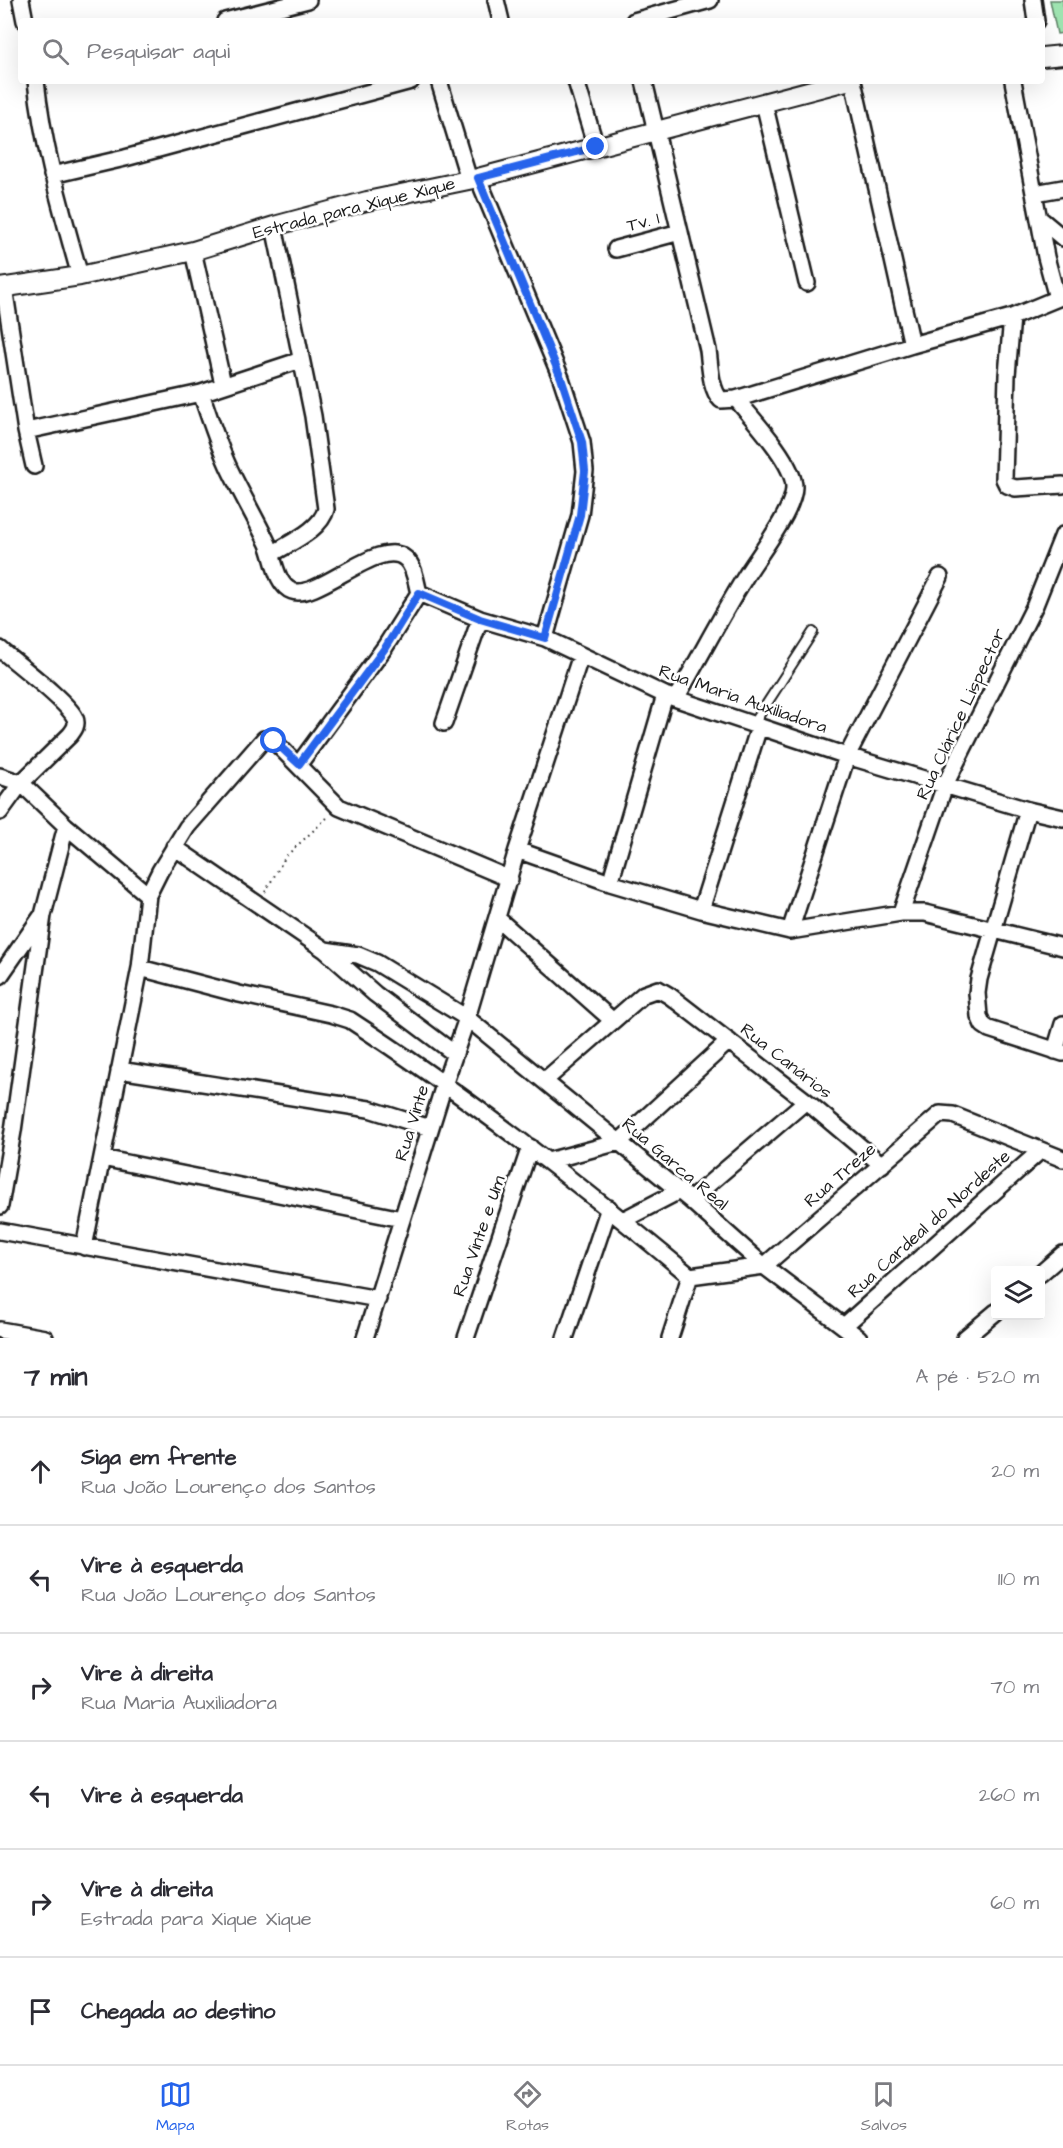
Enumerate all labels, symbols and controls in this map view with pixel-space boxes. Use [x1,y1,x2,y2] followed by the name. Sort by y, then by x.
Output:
[18,18,1045,84] search box
[39,35,72,68] icon: search
[87,36,230,67] text: Pesquisar aqui
[582,133,608,159] route end
[250,171,458,245] street label: Estrada para Xique Xique
[624,206,662,238] street label: Tv. 1
[910,624,1012,804] street label: Rua Clárice Lispector
[656,658,830,740] street label: Rua Maria Auxiliadora
[260,727,286,753] route start
[735,1017,837,1105] street label: Rua Canários
[389,1082,435,1164] street label: Rua Vinte
[616,1112,734,1216] street label: Rua Garca Real
[799,1137,882,1213] street label: Rua Treze
[842,1144,1016,1304] street label: Rua Cardeal do Nordeste
[447,1172,511,1300] street label: Rua Vinte e Um
[991,1266,1045,1320] map controls
[991,1266,1045,1320] button: layers
[24,1359,88,1395] text: 7 min
[916,1363,1039,1391] text: A pé · 520 m
[81,1442,237,1473] text: Siga em frente
[24,1455,57,1488] icon: ahead
[991,1457,1039,1485] text: 20 m
[81,1473,376,1501] text: Rua João Lourenço dos Santos
[81,1550,243,1581] text: Vire à esquerda
[24,1563,57,1596] icon: left
[998,1565,1039,1593] text: 110 m
[81,1581,376,1609] text: Rua João Lourenço dos Santos
[81,1658,213,1689] text: Vire à direita
[24,1671,57,1704] icon: right
[991,1673,1039,1701] text: 70 m
[81,1689,277,1717] text: Rua Maria Auxiliadora
[24,1779,57,1812] icon: left
[81,1780,243,1811] text: Vire à esquerda
[979,1781,1039,1809] text: 260 m
[81,1874,213,1905] text: Vire à direita
[24,1887,57,1920] icon: right
[990,1889,1039,1917] text: 60 m
[81,1905,312,1933] text: Estrada para Xique Xique
[24,1995,57,2028] icon: arrive
[81,1996,275,2027] text: Chegada ao destino
[156,2078,194,2136] tab: Mapa
[506,2078,549,2136] tab: Rotas
[861,2078,907,2136] tab: Salvos

